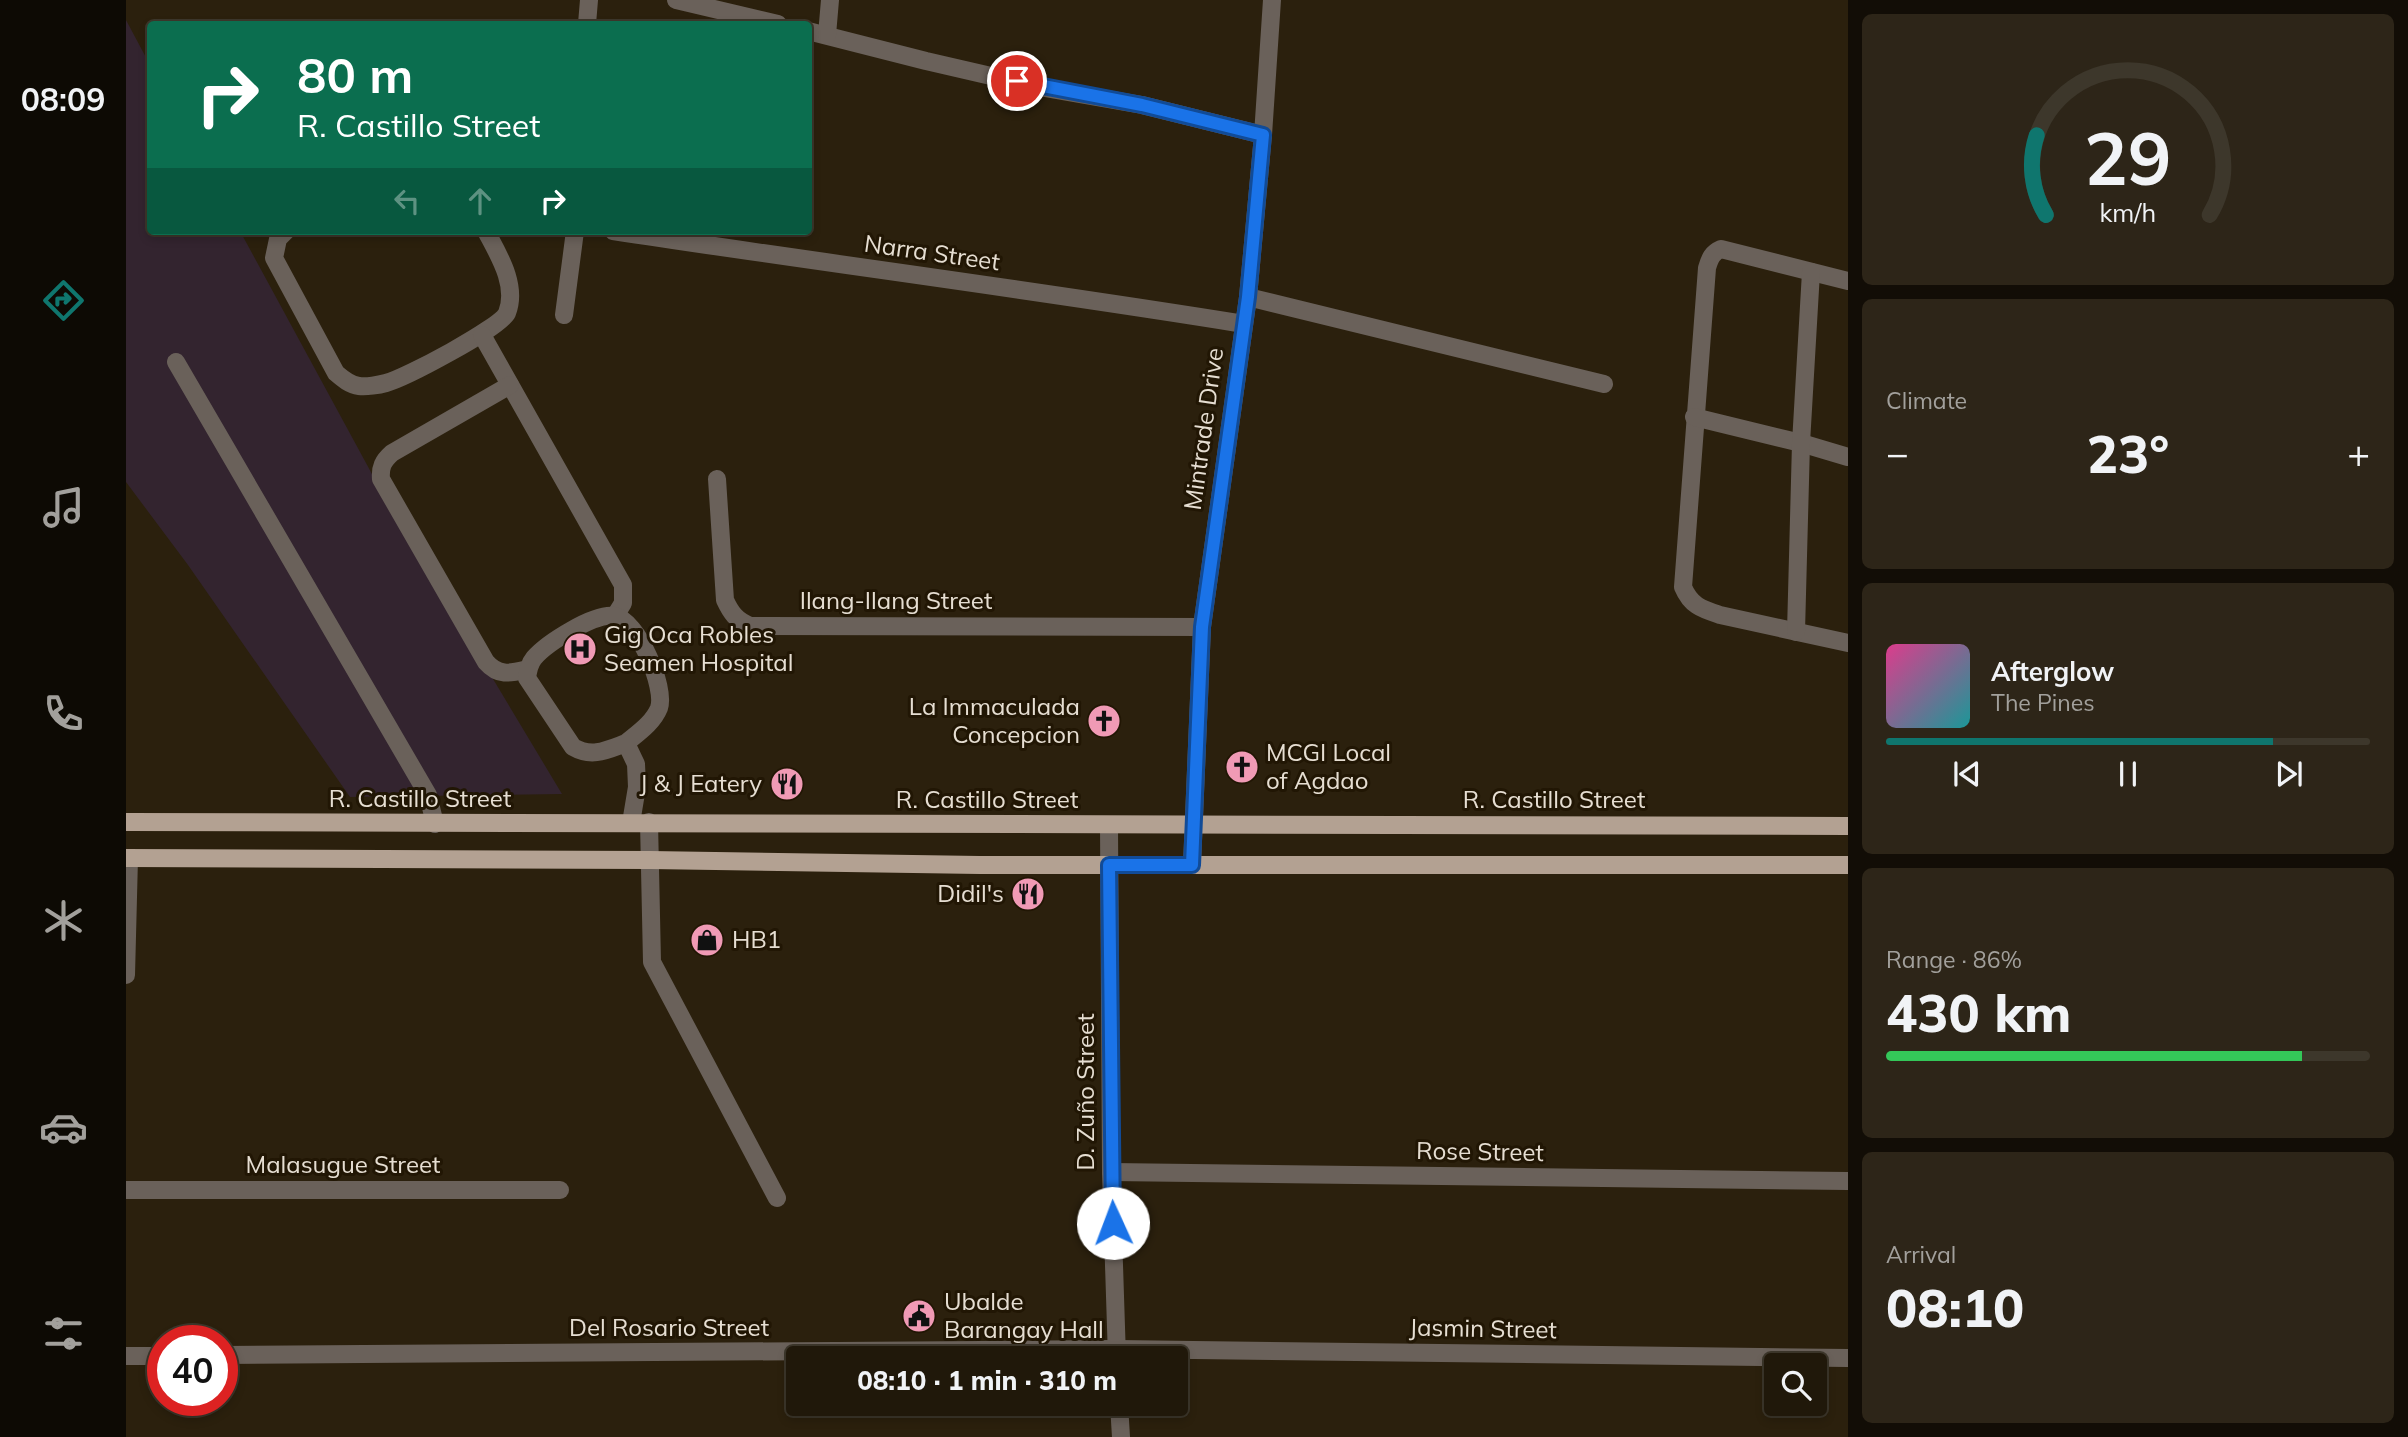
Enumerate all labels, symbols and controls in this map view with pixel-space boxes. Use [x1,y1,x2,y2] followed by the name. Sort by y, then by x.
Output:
[297,44,413,105] text: 80 m
[182,49,273,140] icon: right
[987,51,1047,111] pin
[998,62,1036,100] icon: arrive
[21,79,105,119] text: 08:09
[297,105,540,145] text: R. Castillo Street
[2084,113,2172,204] text: 29
[388,182,426,220] icon: left
[461,182,499,220] icon: ahead
[534,182,572,220] icon: right
[2100,197,2156,228] text: km/h
[862,228,1002,276] street label: Narra Street
[39,276,88,325] icon: directions
[1177,346,1229,512] street label: Mintrade Drive
[1886,386,1967,415] text: Climate
[2087,421,2169,486] text: 23°
[1886,429,1909,477] text: −
[2347,429,2370,477] text: +
[39,483,88,532] icon: music
[800,585,992,615] street label: Ilang-Ilang Street
[604,619,793,677] place label: Gig Oca Robles Seamen Hospital
[561,630,599,668] hospital icon: Gig Oca Robles Seamen Hospital
[1991,655,2114,688] text: Afterglow
[1991,688,2095,717] text: The Pines
[39,689,88,738] icon: phone
[909,691,1080,749] place label: La Immaculada Concepcion
[1085,702,1123,740] church icon: La Immaculada Concepcion
[1266,737,1391,795] place label: MCGI Local of Agdao
[1223,748,1261,786] church icon: MCGI Local of Agdao
[1948,755,1986,793] icon: previous
[2109,755,2147,793] icon: pause
[2270,755,2308,793] icon: next
[768,765,806,803] restaurant icon: J & J Eatery
[639,768,762,798] place label: J & J Eatery
[329,783,511,813] street label: R. Castillo Street
[896,784,1078,814] street label: R. Castillo Street
[1463,784,1645,814] street label: R. Castillo Street
[1009,875,1047,913] restaurant icon: Didil's
[937,878,1004,908] place label: Didil's
[39,896,88,945] icon: climate
[688,921,726,959] shop icon: HB1
[732,924,781,954] place label: HB1
[1886,945,2022,974] text: Range · 86%
[1886,980,2071,1045] text: 430 km
[1070,1013,1100,1171] street label: D. Zuño Street
[39,1103,88,1152] icon: car
[1416,1135,1544,1167] street label: Rose Street
[246,1149,440,1179] street label: Malasugue Street
[1076,1186,1150,1260] position arrow
[1886,1240,1956,1269] text: Arrival
[1886,1275,2024,1340] text: 08:10
[944,1286,1104,1344] place label: Ubalde Barangay Hall
[900,1297,938,1335] public building icon: Ubalde Barangay Hall
[39,1309,88,1358] icon: filters
[569,1312,769,1342] street label: Del Rosario Street
[1409,1312,1557,1344] street label: Jasmin Street
[147,1325,238,1416] speed limit sign: 40
[1764,1353,1827,1416] map controls
[1764,1353,1827,1416] button: search
[857,1364,1117,1397] text: 08:10 · 1 min · 310 m

